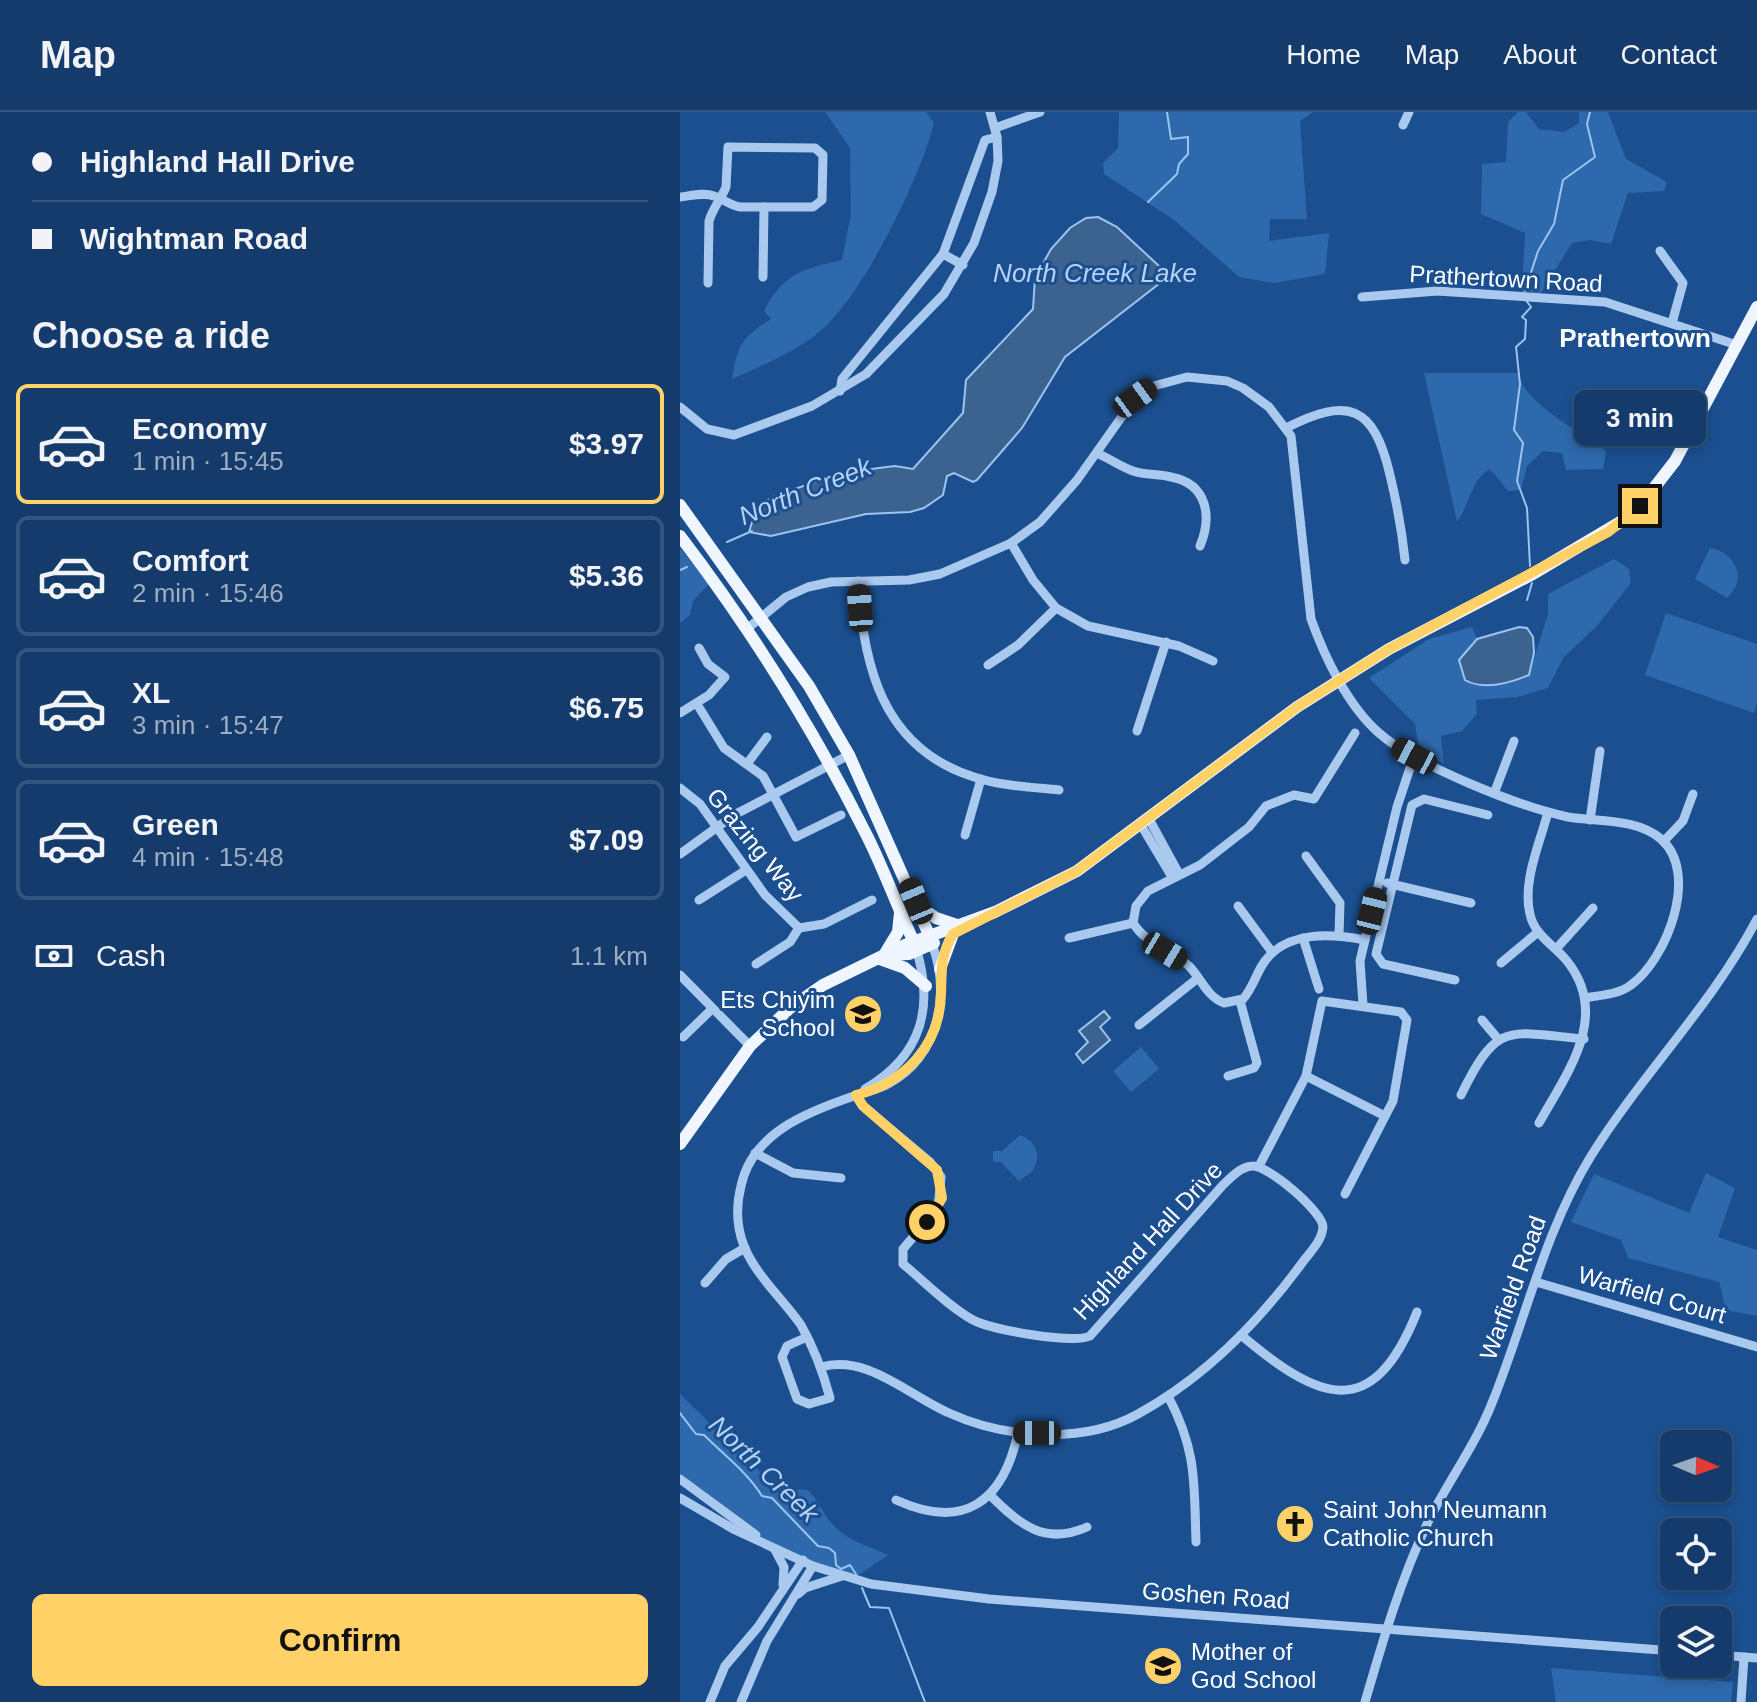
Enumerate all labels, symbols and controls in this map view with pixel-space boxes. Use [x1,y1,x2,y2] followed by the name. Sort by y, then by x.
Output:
[40,34,116,76] text: Map
[1286,39,1361,70] text: Home
[1405,39,1459,70] text: Map
[1503,39,1577,70] text: About
[1621,39,1717,70] text: Contact
[80,145,355,178] text: Highland Hall Drive
[80,222,308,255] text: Wightman Road
[993,258,1197,288] water label: North Creek Lake
[1409,260,1603,297] street label: Prathertown Road
[32,315,270,356] text: Choose a ride
[1559,323,1711,353] district label: Prathertown
[1109,374,1161,422] car
[1574,390,1706,446] callout: 3 min
[1606,403,1674,433] text: 3 min
[36,408,108,480] icon: car
[132,412,267,445] text: Economy
[569,427,644,460] text: $3.97
[132,446,284,476] text: 1 min · 15:45
[734,450,877,531] water label: North Creek
[1622,488,1658,524] route end
[36,540,108,612] icon: car
[132,544,249,577] text: Comfort
[569,559,644,592] text: $5.36
[132,578,284,608] text: 2 min · 15:46
[846,583,874,633] car
[36,672,108,744] icon: car
[132,676,170,709] text: XL
[569,691,644,724] text: $6.75
[132,710,284,740] text: 3 min · 15:47
[1387,734,1441,778] car
[702,783,809,907] street label: Grazing Way
[36,804,108,876] icon: car
[132,808,219,841] text: Green
[569,823,644,856] text: $7.09
[132,842,284,872] text: 4 min · 15:48
[896,874,936,928] car
[1355,885,1389,937] car
[1138,928,1192,974] car
[32,934,76,978] icon: cash
[96,939,166,972] text: Cash
[570,941,648,971] text: 1.1 km
[720,986,835,1041] place label: Ets Chiyim School
[842,993,884,1035] school or university icon: Ets Chiyim School
[1068,1156,1228,1325] street label: Highland Hall Drive
[909,1204,945,1240] route start
[1474,1212,1551,1363] street label: Warfield Road
[1575,1261,1729,1329] street label: Warfield Court
[703,1410,826,1530] water label: North Creek
[1013,1421,1061,1445] car
[1660,1430,1732,1502] north arrow
[1660,1430,1732,1678] map controls
[1323,1496,1547,1551] place label: Saint John Neumann Catholic Church
[1274,1503,1316,1545] church icon: Saint John Neumann Catholic Church
[1660,1518,1732,1590] button: locate
[1141,1577,1291,1614] street label: Goshen Road
[32,1594,648,1686] button: Confirm
[1660,1606,1732,1678] button: layers
[1191,1638,1316,1693] place label: Mother of God School
[1142,1645,1184,1687] school or university icon: Mother of God School

